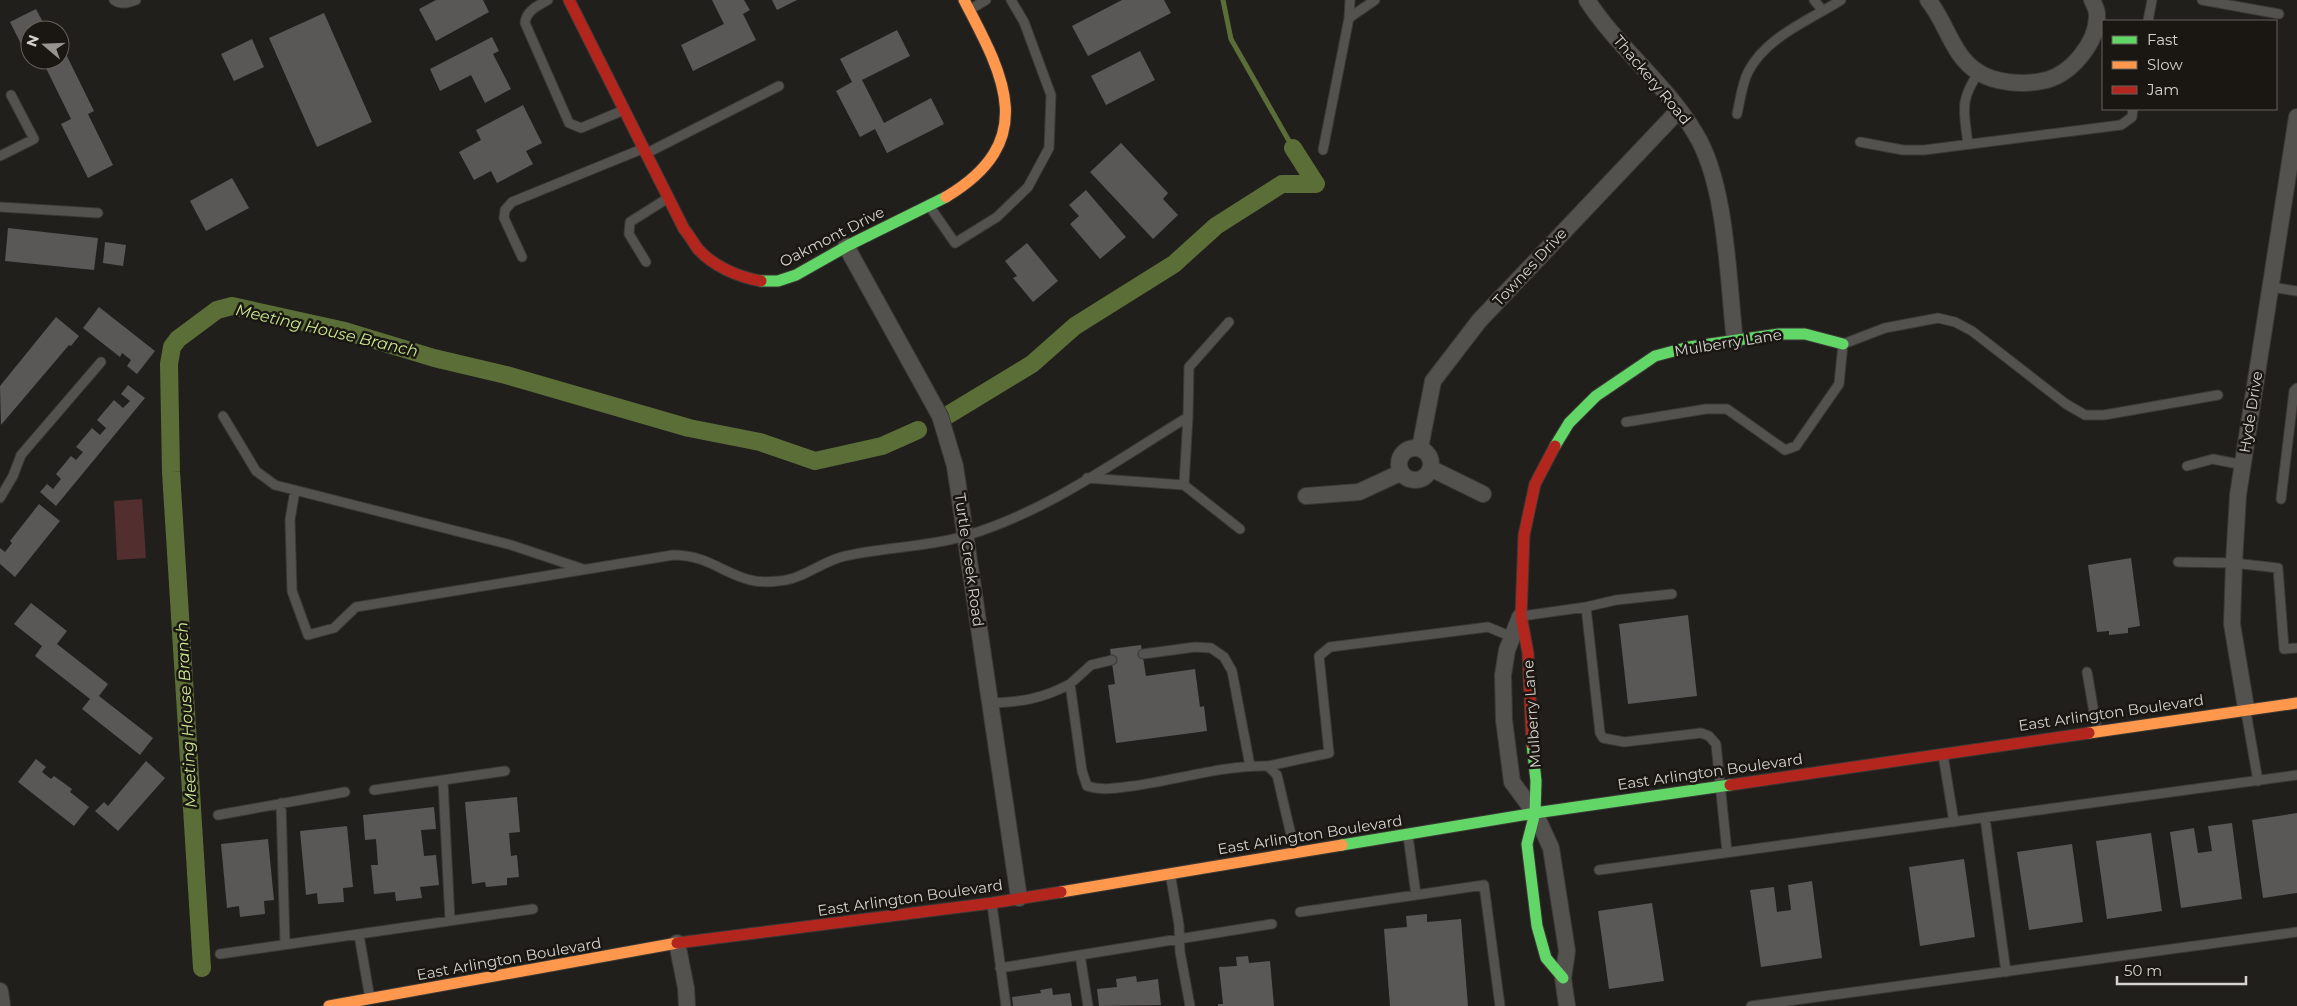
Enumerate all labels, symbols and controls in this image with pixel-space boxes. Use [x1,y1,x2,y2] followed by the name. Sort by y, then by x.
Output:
[20,20,70,70] north arrow
[2102,20,2277,110] legend
[2147,30,2178,49] text: Fast
[1609,31,1695,128] street label: Thackery Road
[22,32,43,49] text: N
[2147,55,2183,74] text: Slow
[2146,80,2179,99] text: Jam
[776,202,887,271] street label: Oakmont Drive
[1489,224,1571,310] street label: Townes Drive
[234,300,420,361] water label: Meeting House Branch
[1673,325,1783,360] street label: Mulberry Lane
[2235,370,2266,454] street label: Hyde Drive
[951,492,988,628] street label: Turtle Creek Road
[172,621,201,809] water label: Meeting House Branch
[1518,659,1545,769] street label: Mulberry Lane
[2017,690,2205,735] street label: East Arlington Boulevard
[1616,749,1804,794] street label: East Arlington Boulevard
[1216,811,1404,859] street label: East Arlington Boulevard
[816,875,1004,920] street label: East Arlington Boulevard
[415,933,603,984] street label: East Arlington Boulevard
[2117,954,2246,986] scale bar
[2124,961,2162,980] text: 50 m

